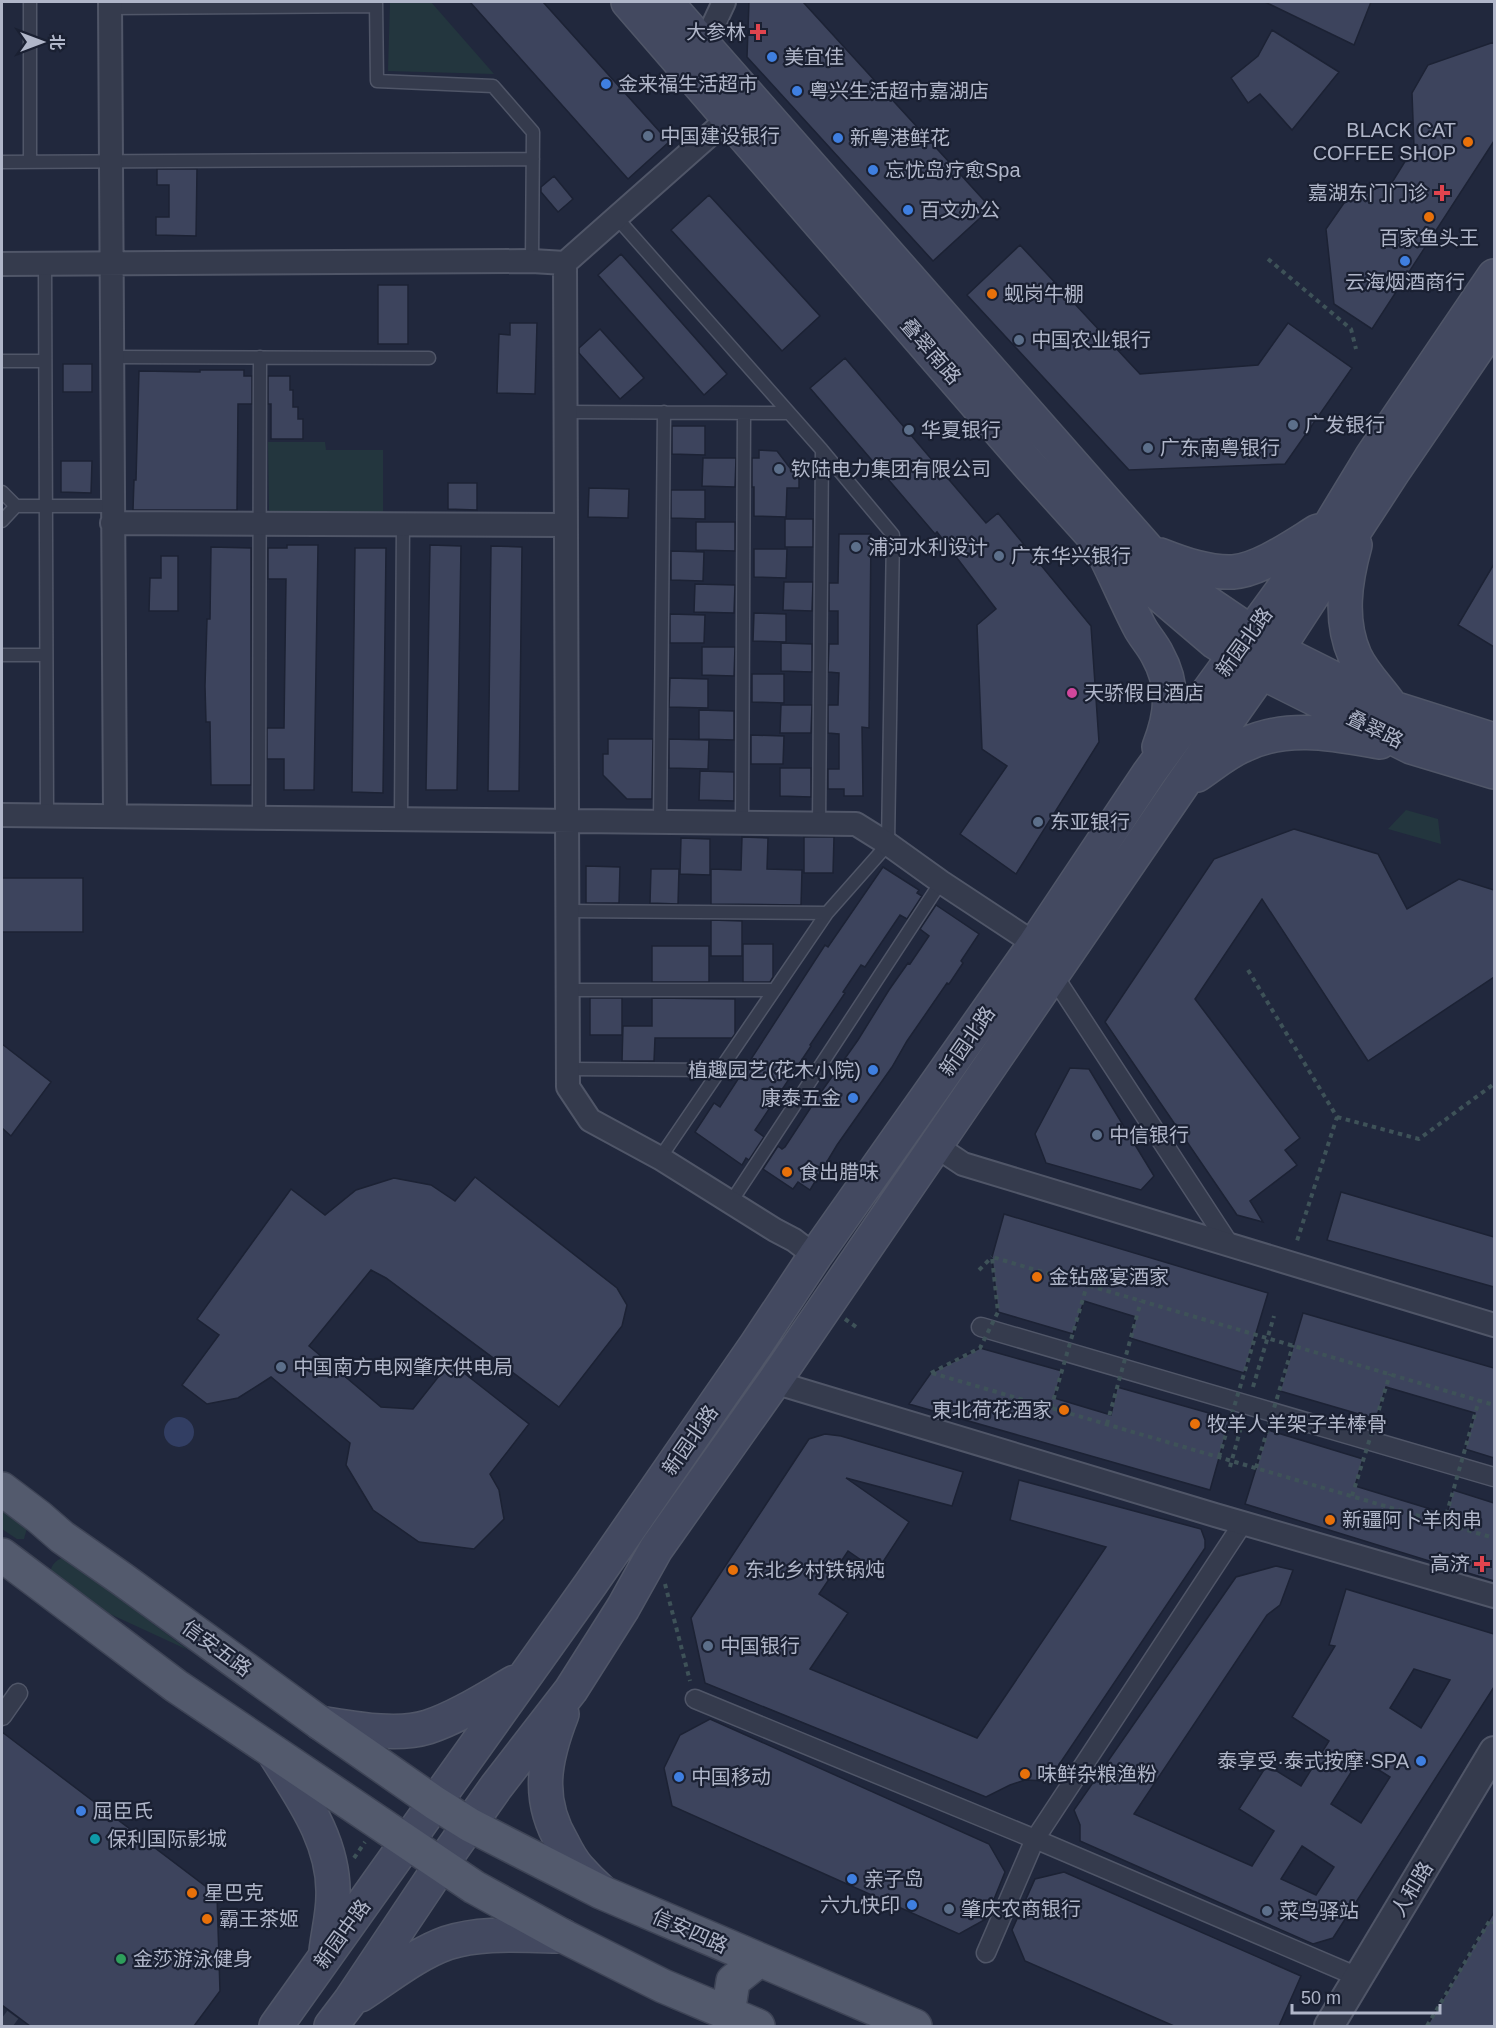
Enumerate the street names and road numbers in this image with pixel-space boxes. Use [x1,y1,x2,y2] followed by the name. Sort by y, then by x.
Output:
[896,314,966,388] street label: 叠翠南路
[1212,603,1276,681] street label: 新园北路
[1343,706,1407,752] street label: 叠翠路
[935,1002,999,1080] street label: 新园北路
[658,1401,722,1479] street label: 新园北路
[178,1616,256,1680] street label: 信安五路
[1387,1858,1437,1920] street label: 人和路
[310,1895,374,1973] street label: 新园中路
[649,1905,731,1957] street label: 信安四路

